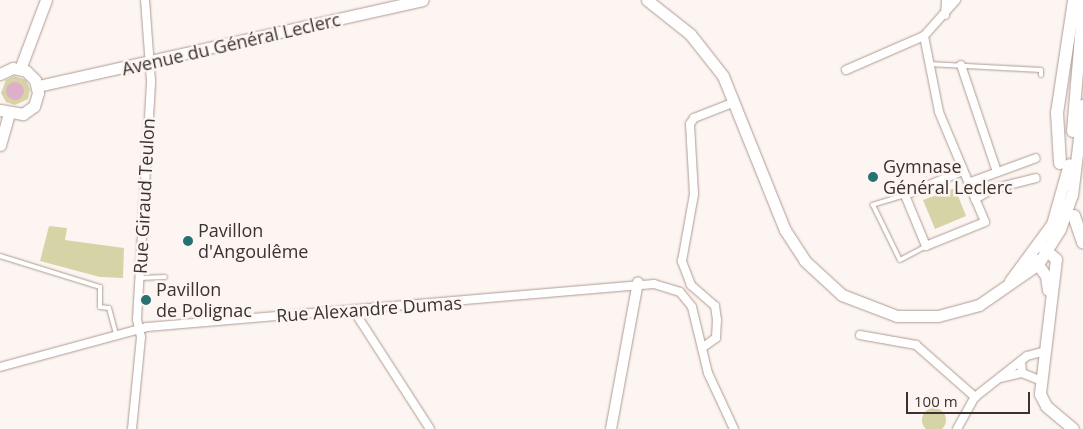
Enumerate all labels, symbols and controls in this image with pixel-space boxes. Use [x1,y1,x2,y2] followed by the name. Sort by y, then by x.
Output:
[120,8,342,80] street label: Avenue du Général Leclerc
[129,117,159,275] street label: Rue Giraud Teulon
[883,156,1013,198] place label: Gymnase Général Leclerc
[867,171,879,183] marker: Gymnase Général Leclerc
[198,220,308,262] place label: Pavillon d'Angoulême
[182,235,194,247] marker: Pavillon d'Angoulême
[156,279,252,322] place label: Pavillon de Polignac
[276,292,462,326] street label: Rue Alexandre Dumas
[140,294,152,306] marker: Pavillon de Polignac
[908,382,1032,414] scale bar
[914,391,958,411] text: 100 m

